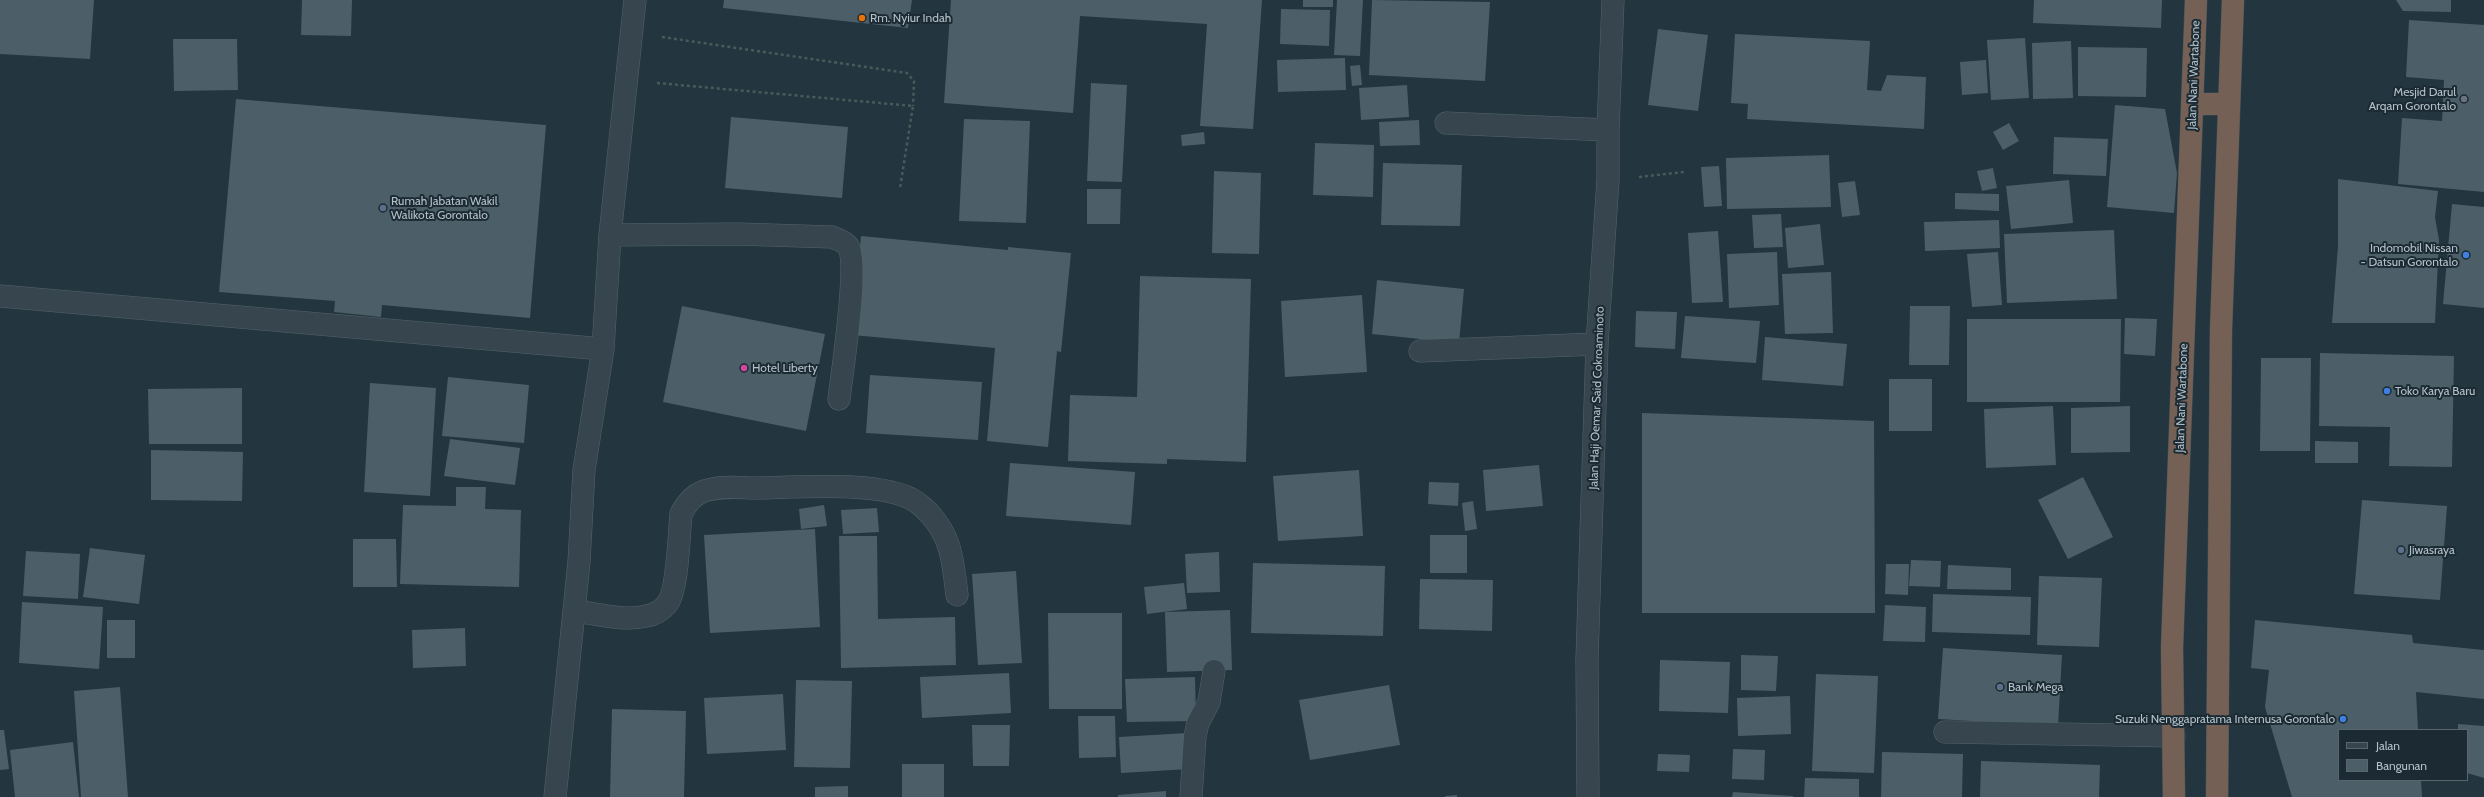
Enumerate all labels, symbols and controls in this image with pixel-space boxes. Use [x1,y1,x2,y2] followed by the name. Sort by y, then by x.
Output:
[870,11,951,25] place label: Rm. Nyiur Indah
[857,13,867,23] marker: Rm. Nyiur Indah
[2185,20,2203,130] street label: Jalan Nani Wartabone
[2369,85,2456,113] place label: Mesjid Darul Arqam Gorontalo
[2459,94,2469,104] marker: Mesjid Darul Arqam Gorontalo
[391,194,497,222] place label: Rumah Jabatan Wakil Walikota Gorontalo
[378,203,388,213] marker: Rumah Jabatan Wakil Walikota Gorontalo
[2361,241,2458,269] place label: Indomobil Nissan - Datsun Gorontalo
[2461,250,2471,260] marker: Indomobil Nissan - Datsun Gorontalo
[1587,306,1607,490] street label: Jalan Haji Oemar Said Cokroaminoto
[2173,343,2191,453] street label: Jalan Nani Wartabone
[752,361,818,375] place label: Hotel Liberty
[739,363,749,373] marker: Hotel Liberty
[2395,384,2475,398] place label: Toko Karya Baru
[2382,386,2392,396] marker: Toko Karya Baru
[2409,543,2455,557] place label: Jiwasraya
[2396,545,2406,555] marker: Jiwasraya
[2008,680,2063,694] place label: Bank Mega
[1995,682,2005,692] marker: Bank Mega
[2115,712,2335,726] place label: Suzuki Nenggapratama Internusa Gorontalo
[2338,714,2348,724] marker: Suzuki Nenggapratama Internusa Gorontalo
[2338,729,2468,781] legend
[2376,738,2400,753] text: Jalan
[2376,758,2427,773] text: Bangunan

